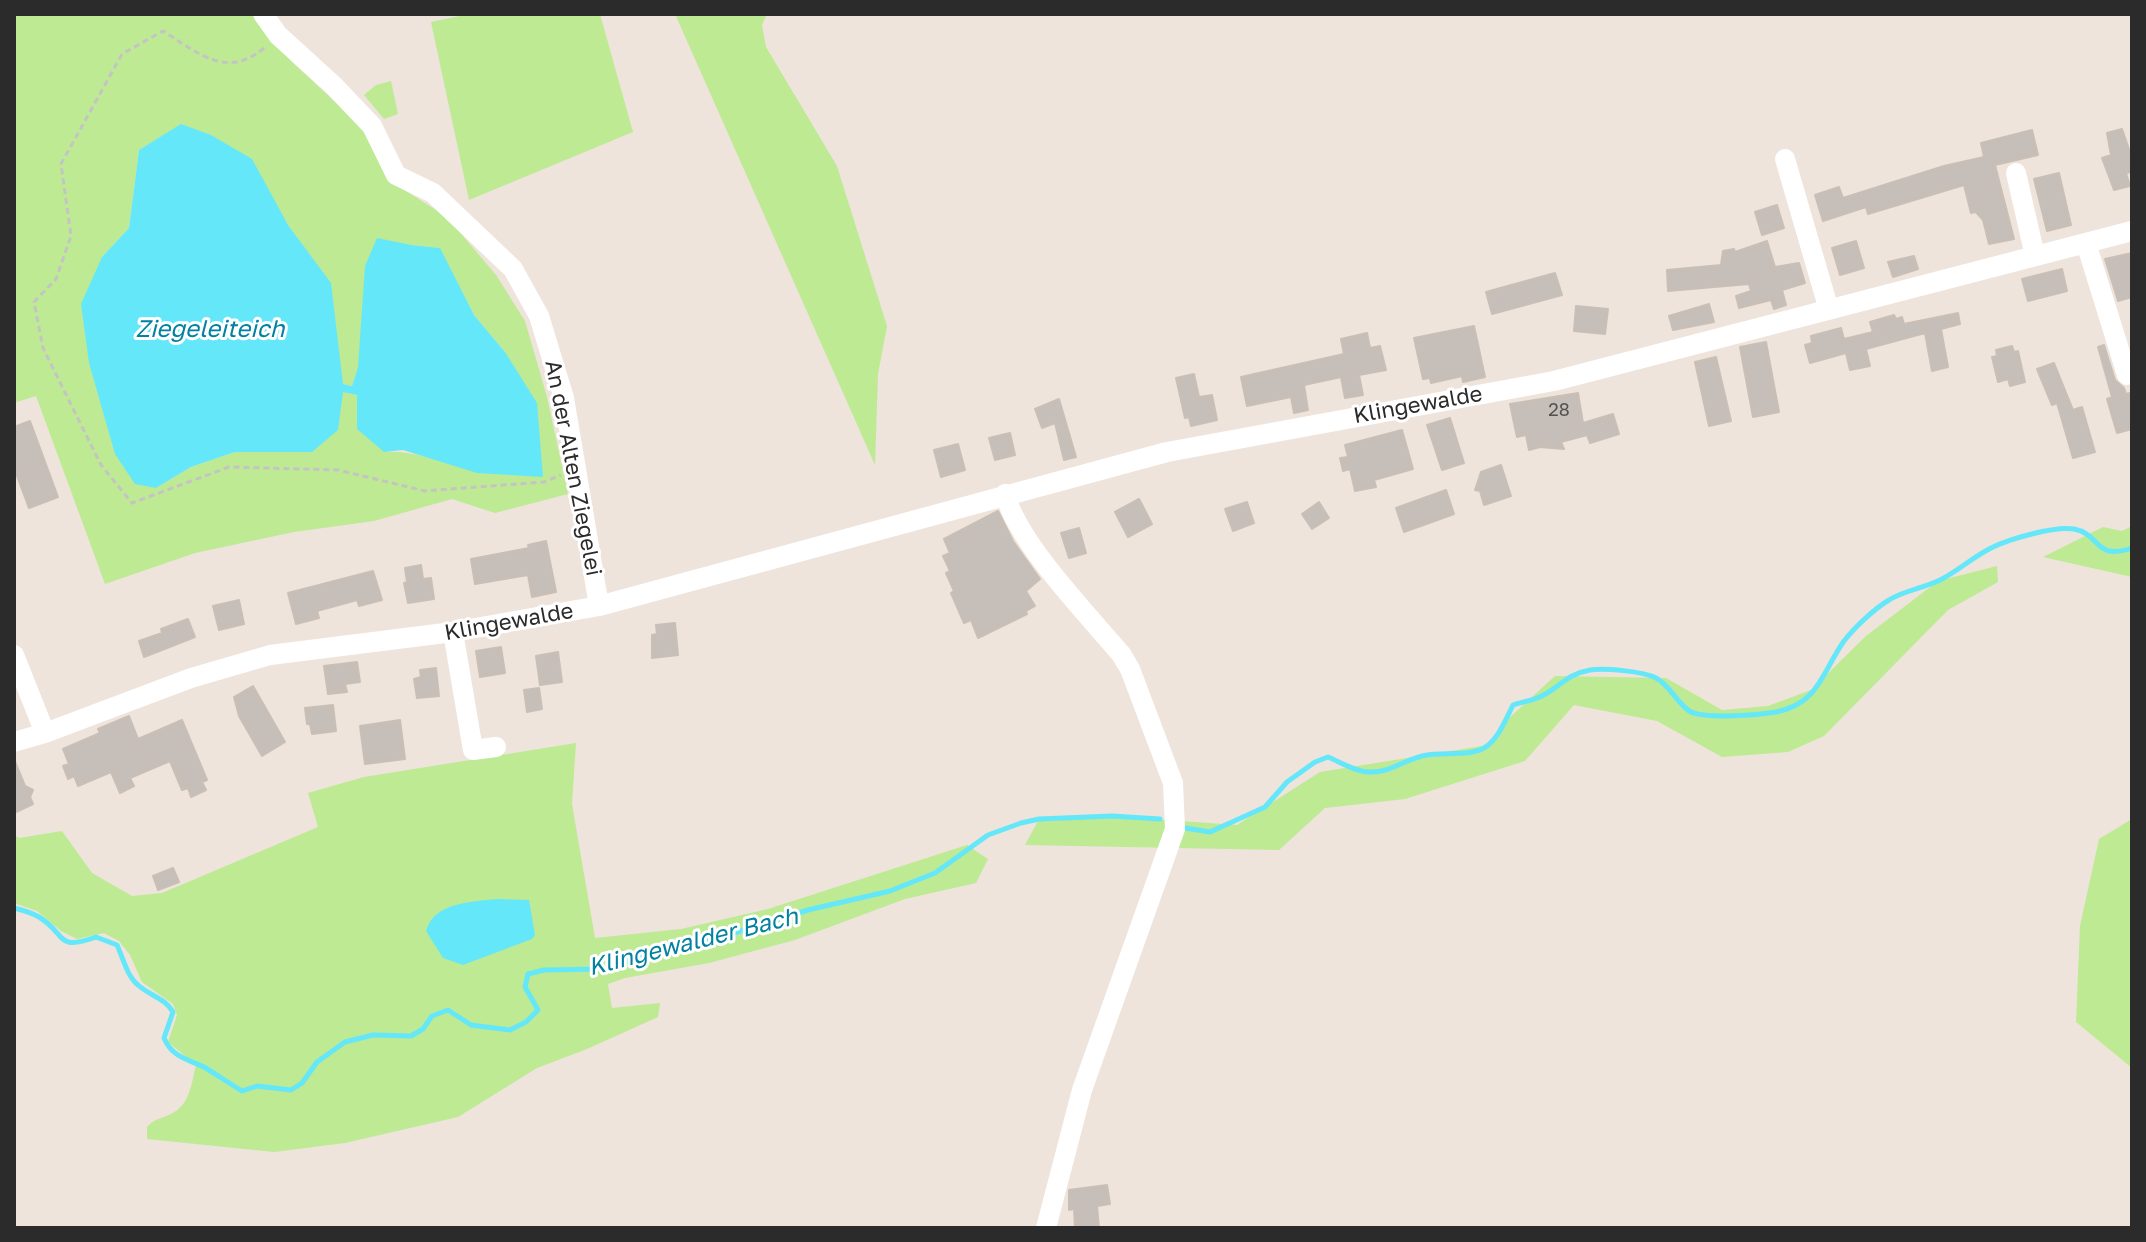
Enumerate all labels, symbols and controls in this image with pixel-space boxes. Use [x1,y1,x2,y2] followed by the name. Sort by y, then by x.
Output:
[135,315,285,343] water label: Ziegeleiteich
[539,358,607,578] street label: An der Alten Ziegelei
[1351,381,1485,429] street label: Klingewalde
[1548,399,1570,421] house number: 28
[442,598,576,646] street label: Klingewalde
[585,902,801,982] water label: Klingewalder Bach

